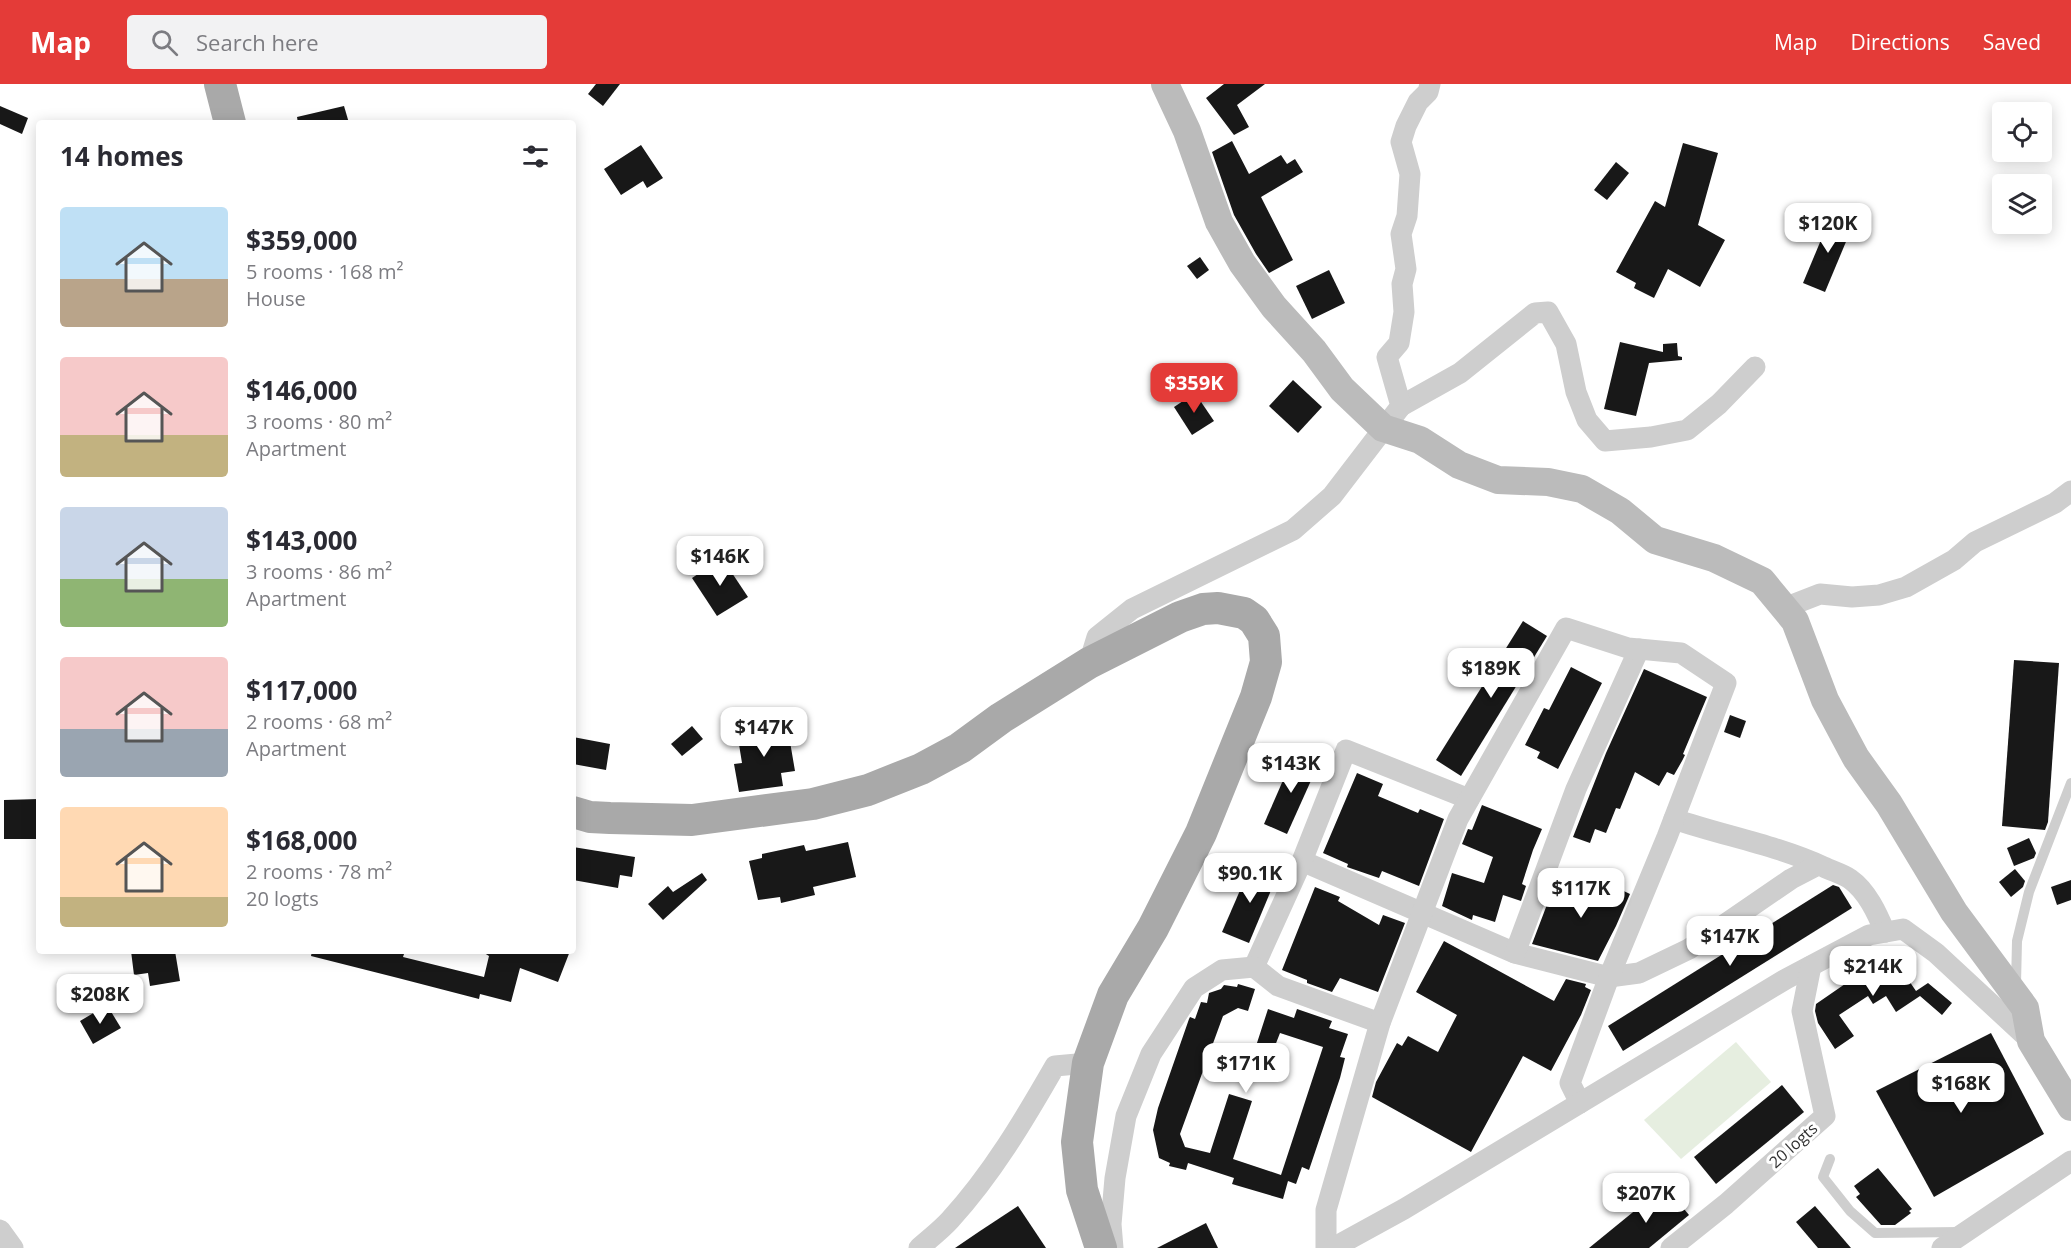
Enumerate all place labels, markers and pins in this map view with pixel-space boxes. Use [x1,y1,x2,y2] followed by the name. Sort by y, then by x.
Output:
[1786,203,1870,254] pin: $120K
[1152,363,1236,414] pin: $359K
[678,536,762,587] pin: $146K
[1449,648,1533,699] pin: $189K
[722,707,806,758] pin: $147K
[1249,743,1333,794] pin: $143K
[1201,853,1299,904] pin: $90.1K
[1539,868,1623,919] pin: $117K
[1688,916,1772,967] pin: $147K
[1831,946,1915,997] pin: $214K
[58,974,142,1025] pin: $208K
[1204,1043,1288,1094] pin: $171K
[1919,1063,2003,1114] pin: $168K
[1604,1173,1688,1224] pin: $207K

